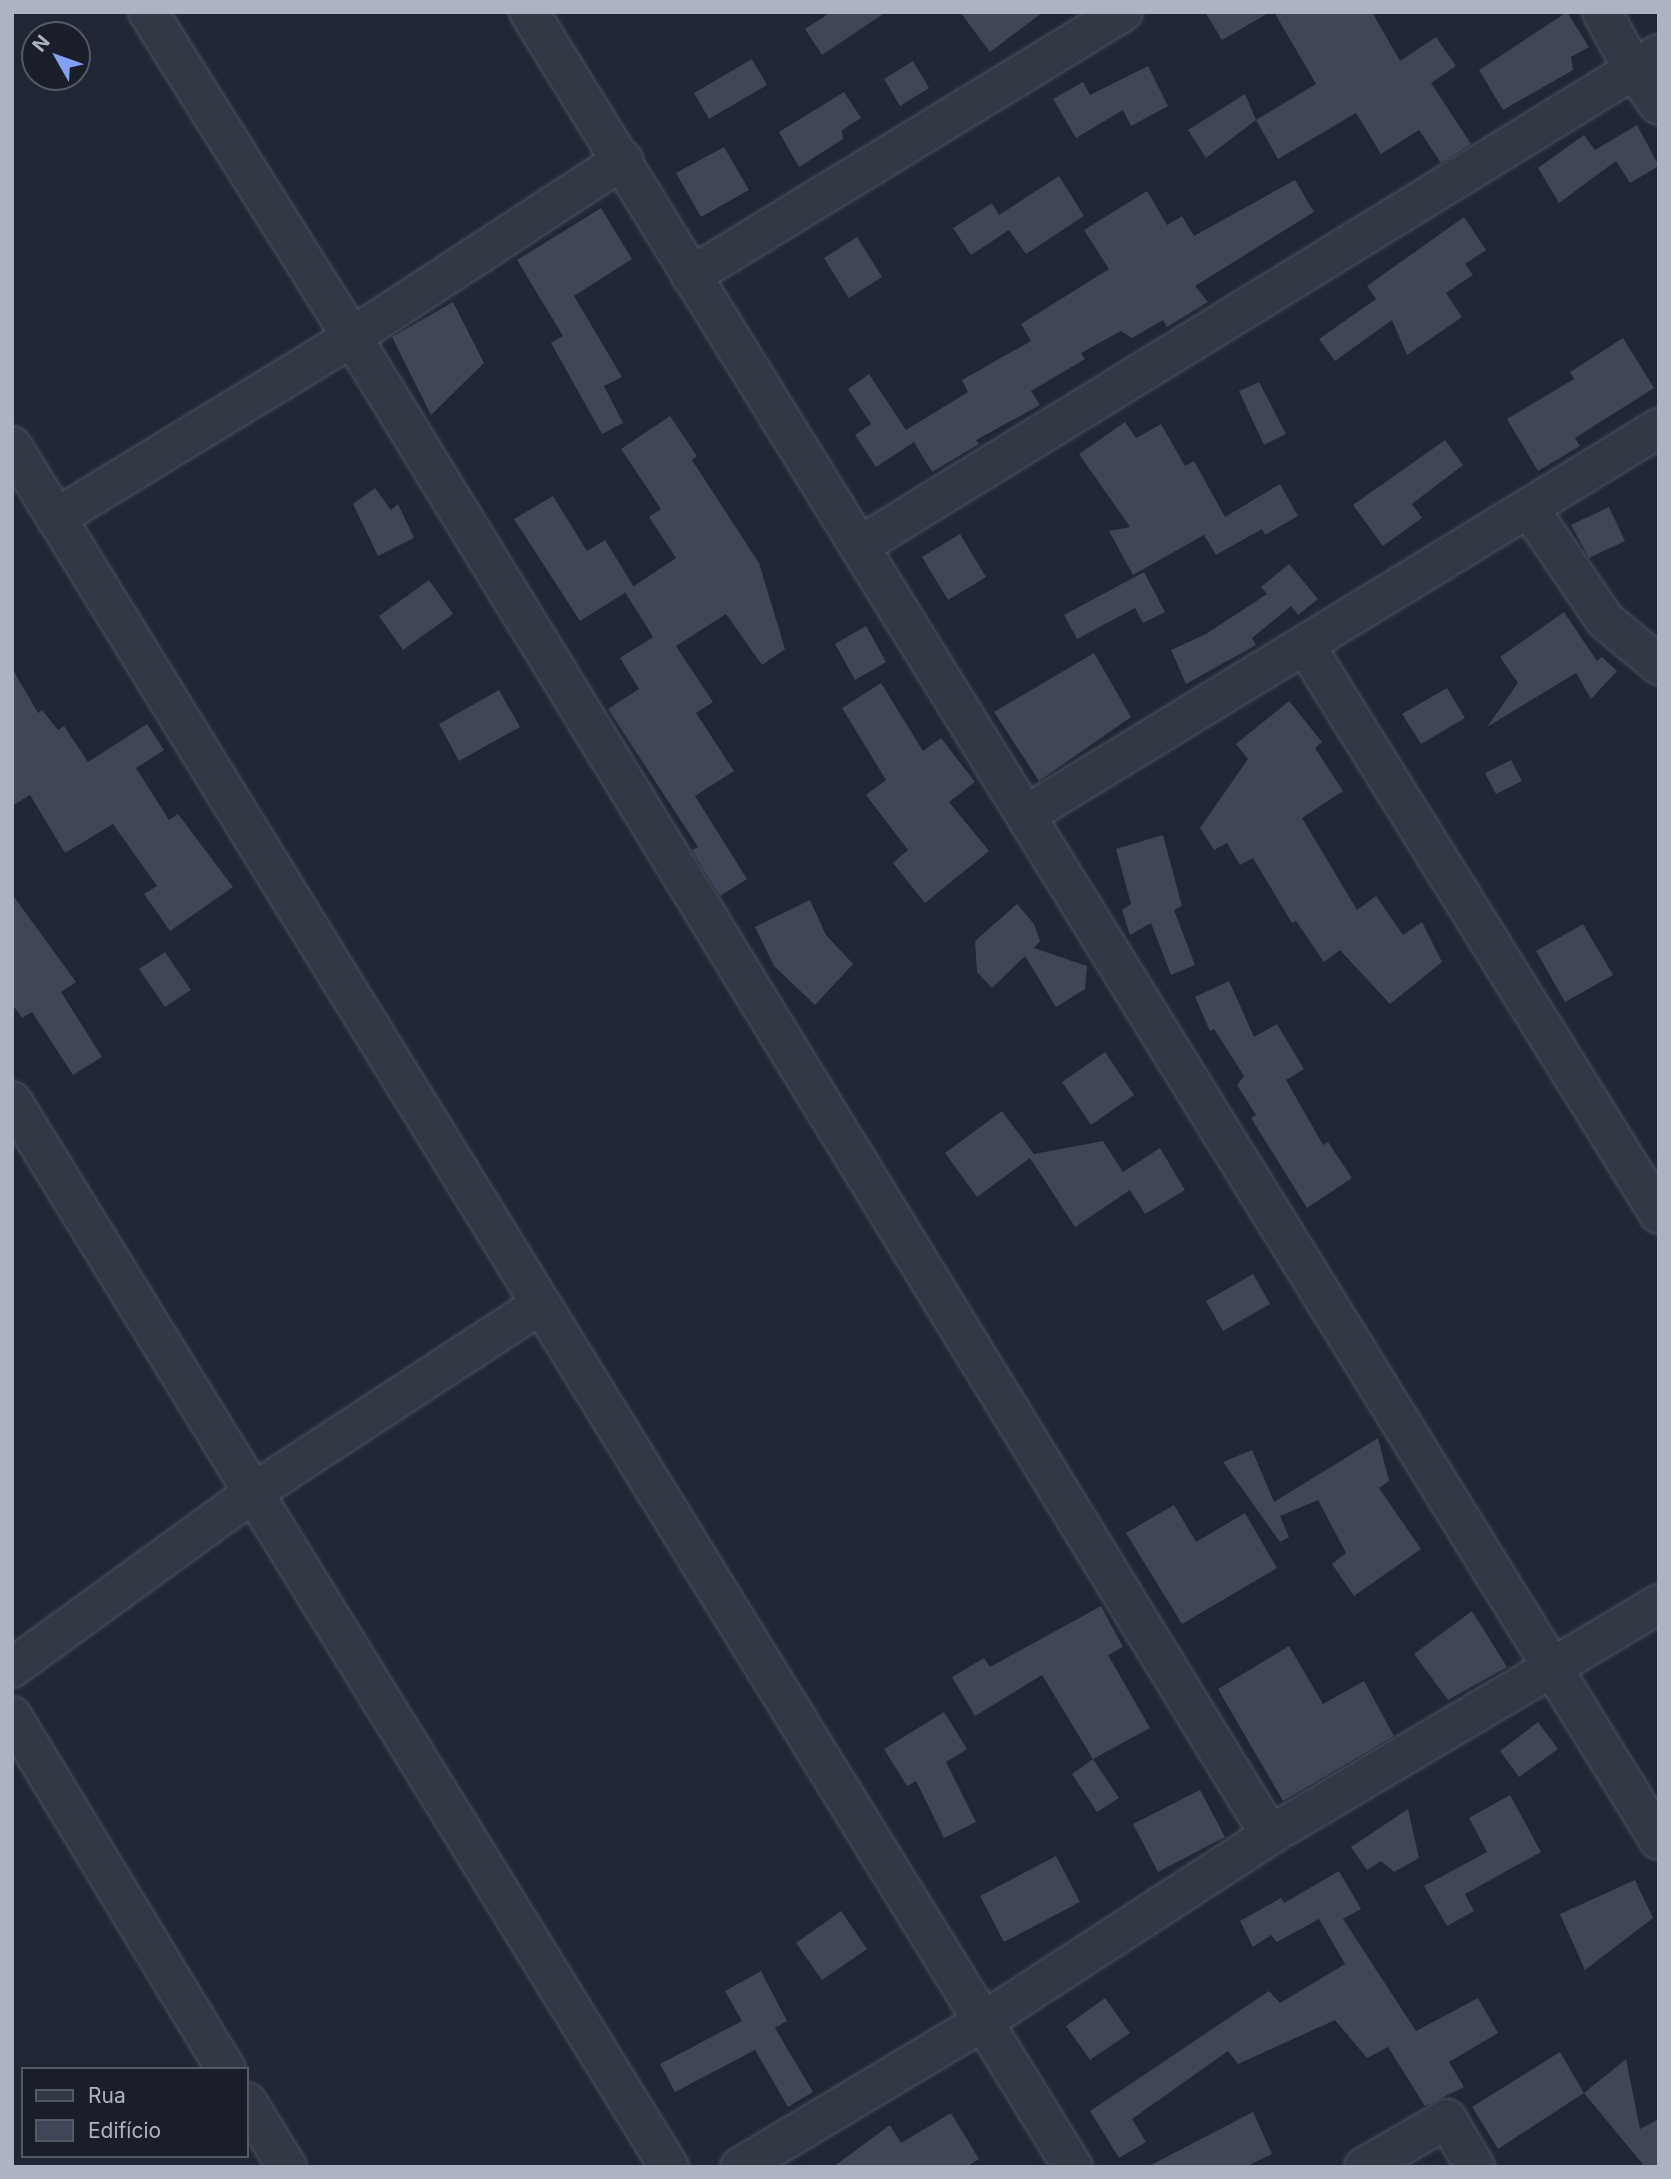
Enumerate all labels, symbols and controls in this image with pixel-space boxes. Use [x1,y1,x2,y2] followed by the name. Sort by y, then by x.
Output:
[21,21,91,91] north arrow
[28,31,55,56] text: N
[21,2067,248,2158] legend
[88,2083,126,2108] text: Rua
[88,2118,161,2143] text: Edifício

